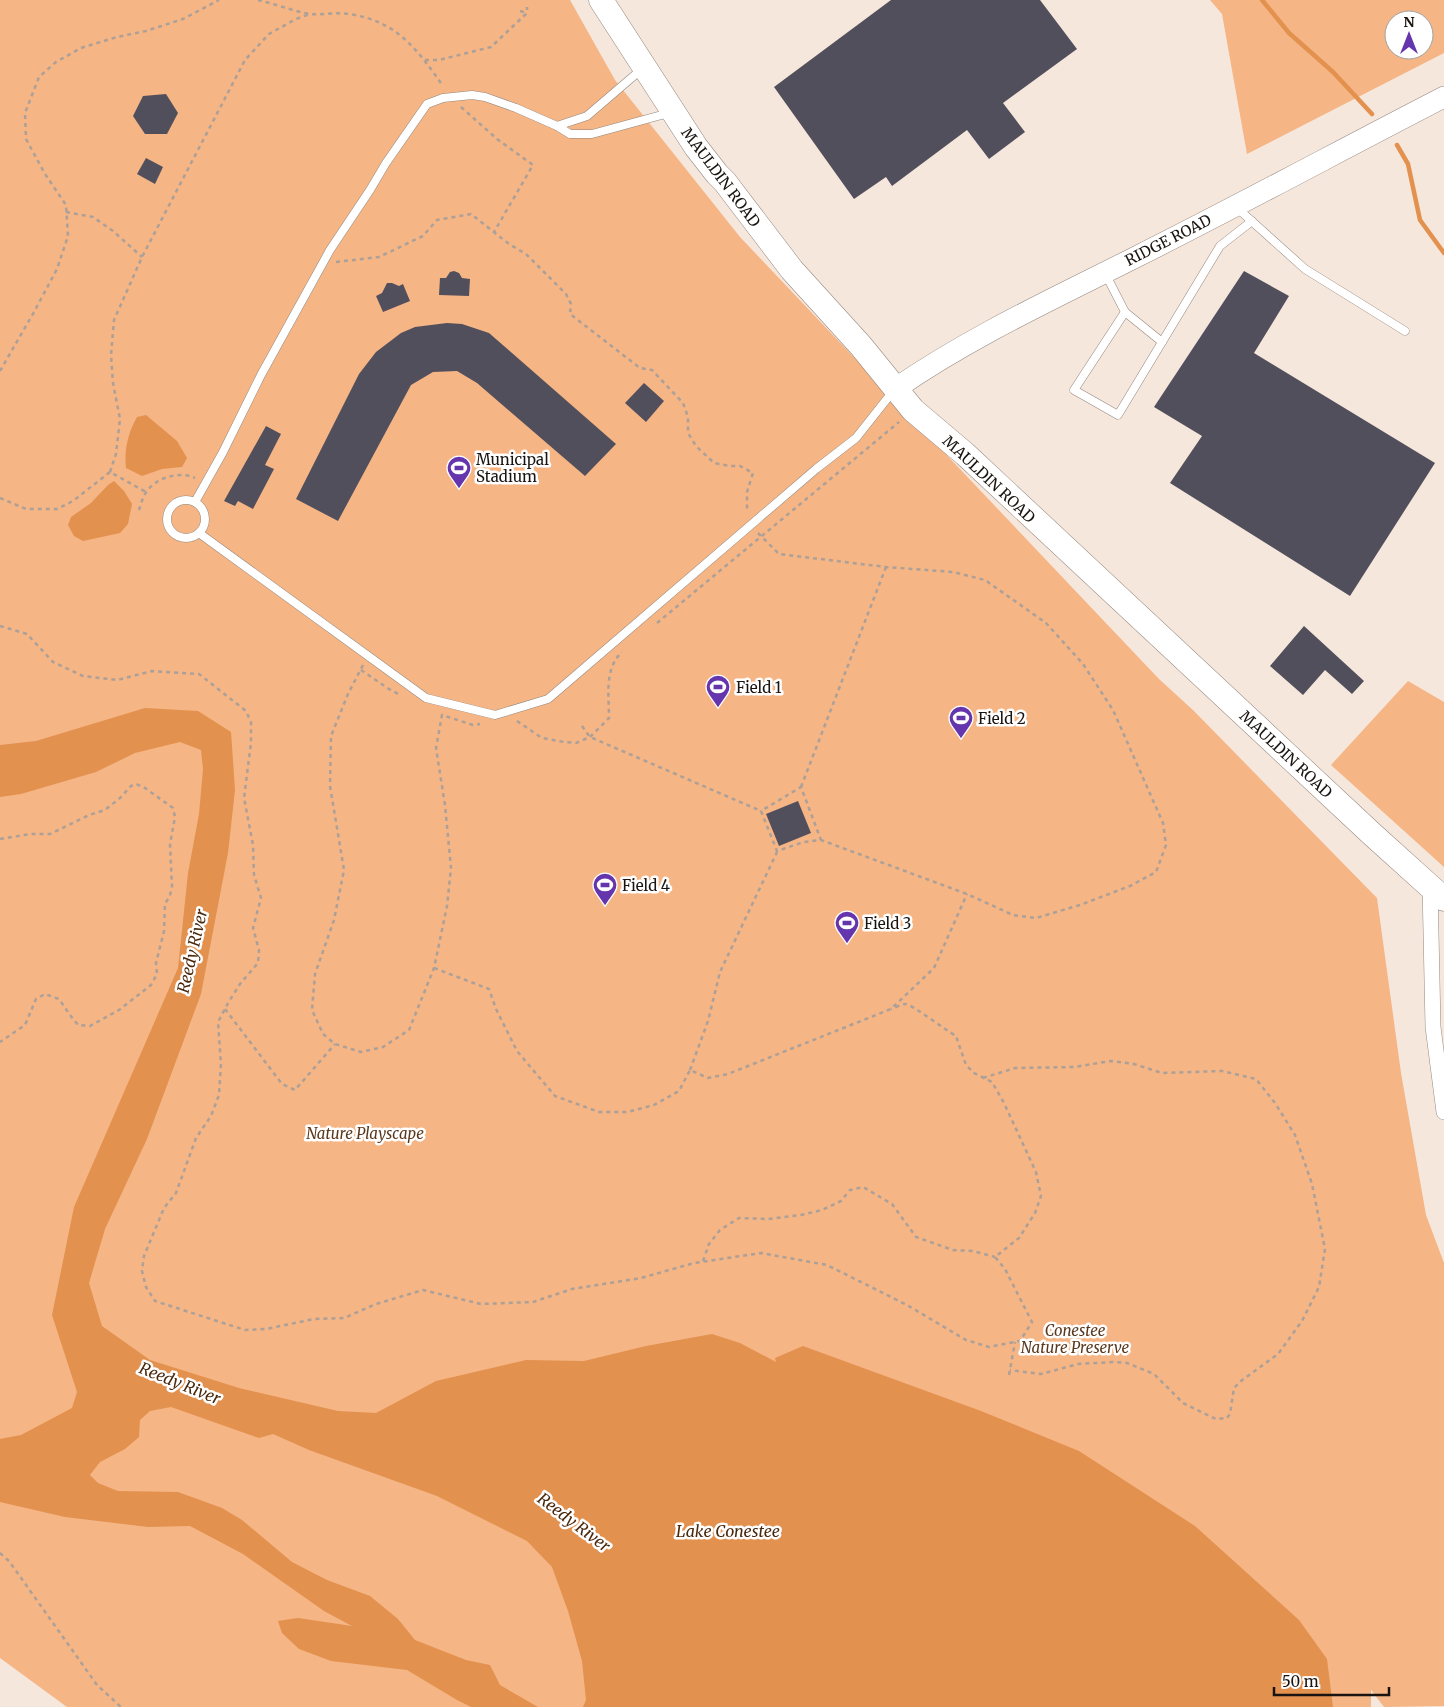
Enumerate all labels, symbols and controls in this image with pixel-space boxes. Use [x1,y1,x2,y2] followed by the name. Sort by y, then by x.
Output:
[1384,10,1434,60] north arrow
[1403,13,1415,31] text: N
[677,123,765,231] street label: MAULDIN ROAD
[1122,210,1214,270] street label: RIDGE ROAD
[939,431,1039,527] street label: MAULDIN ROAD
[476,450,549,486] place label: Municipal Stadium
[446,455,472,489] sports icon: Municipal Stadium
[705,674,731,708] sports icon: Field 1
[736,678,782,697] place label: Field 1
[948,705,974,739] sports icon: Field 2
[1236,706,1336,802] street label: MAULDIN ROAD
[978,709,1026,728] place label: Field 2
[592,872,618,906] sports icon: Field 4
[622,876,670,895] place label: Field 4
[173,907,211,995] water label: Reedy River
[834,910,860,944] sports icon: Field 3
[864,914,911,933] place label: Field 3
[306,1124,424,1143] park label: Nature Playscape
[1021,1321,1129,1357] park label: Conestee Nature Preserve
[137,1358,224,1408] water label: Reedy River
[534,1488,615,1556] water label: Reedy River
[676,1521,780,1541] water label: Lake Conestee
[1274,1664,1389,1696] scale bar
[1282,1672,1319,1691] text: 50 m

